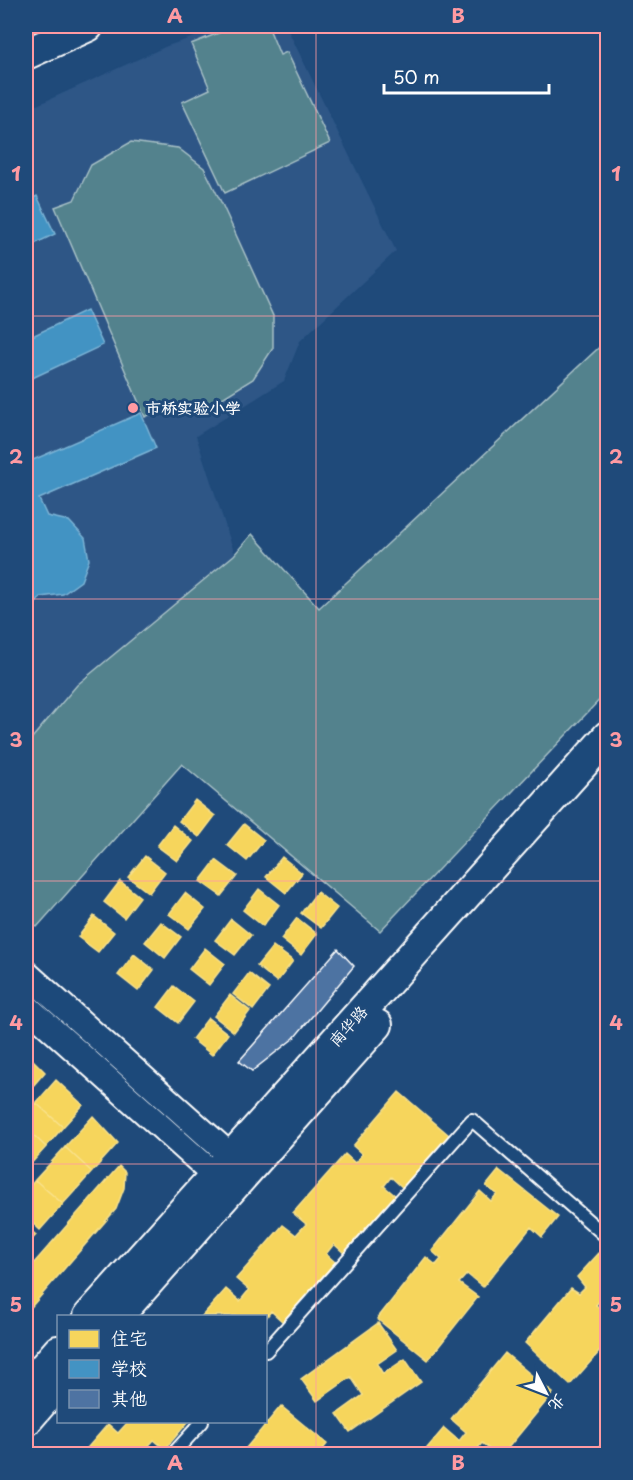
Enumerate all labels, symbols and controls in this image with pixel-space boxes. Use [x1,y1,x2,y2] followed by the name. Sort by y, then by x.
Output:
[167,0,183,30] text: A
[451,0,465,30] text: B
[384,57,549,95] scale bar
[393,63,440,90] text: 50 m
[11,158,21,188] text: 1
[611,158,621,188] text: 1
[145,395,241,419] place label: 市桥实验小学
[126,401,140,415] marker: 市桥实验小学
[9,441,23,471] text: 2
[609,441,623,471] text: 2
[9,724,23,754] text: 3
[609,724,623,754] text: 3
[322,999,372,1051] street label: 南华路
[9,1007,23,1037] text: 4
[609,1007,623,1037] text: 4
[10,1289,22,1319] text: 5
[610,1289,622,1319] text: 5
[57,1315,267,1423] legend
[111,1324,147,1351] text: 住宅
[111,1354,147,1381] text: 学校
[516,1363,576,1423] north arrow
[111,1384,147,1411] text: 其他
[544,1390,572,1418] text: 北
[167,1447,183,1477] text: A
[451,1447,465,1477] text: B

